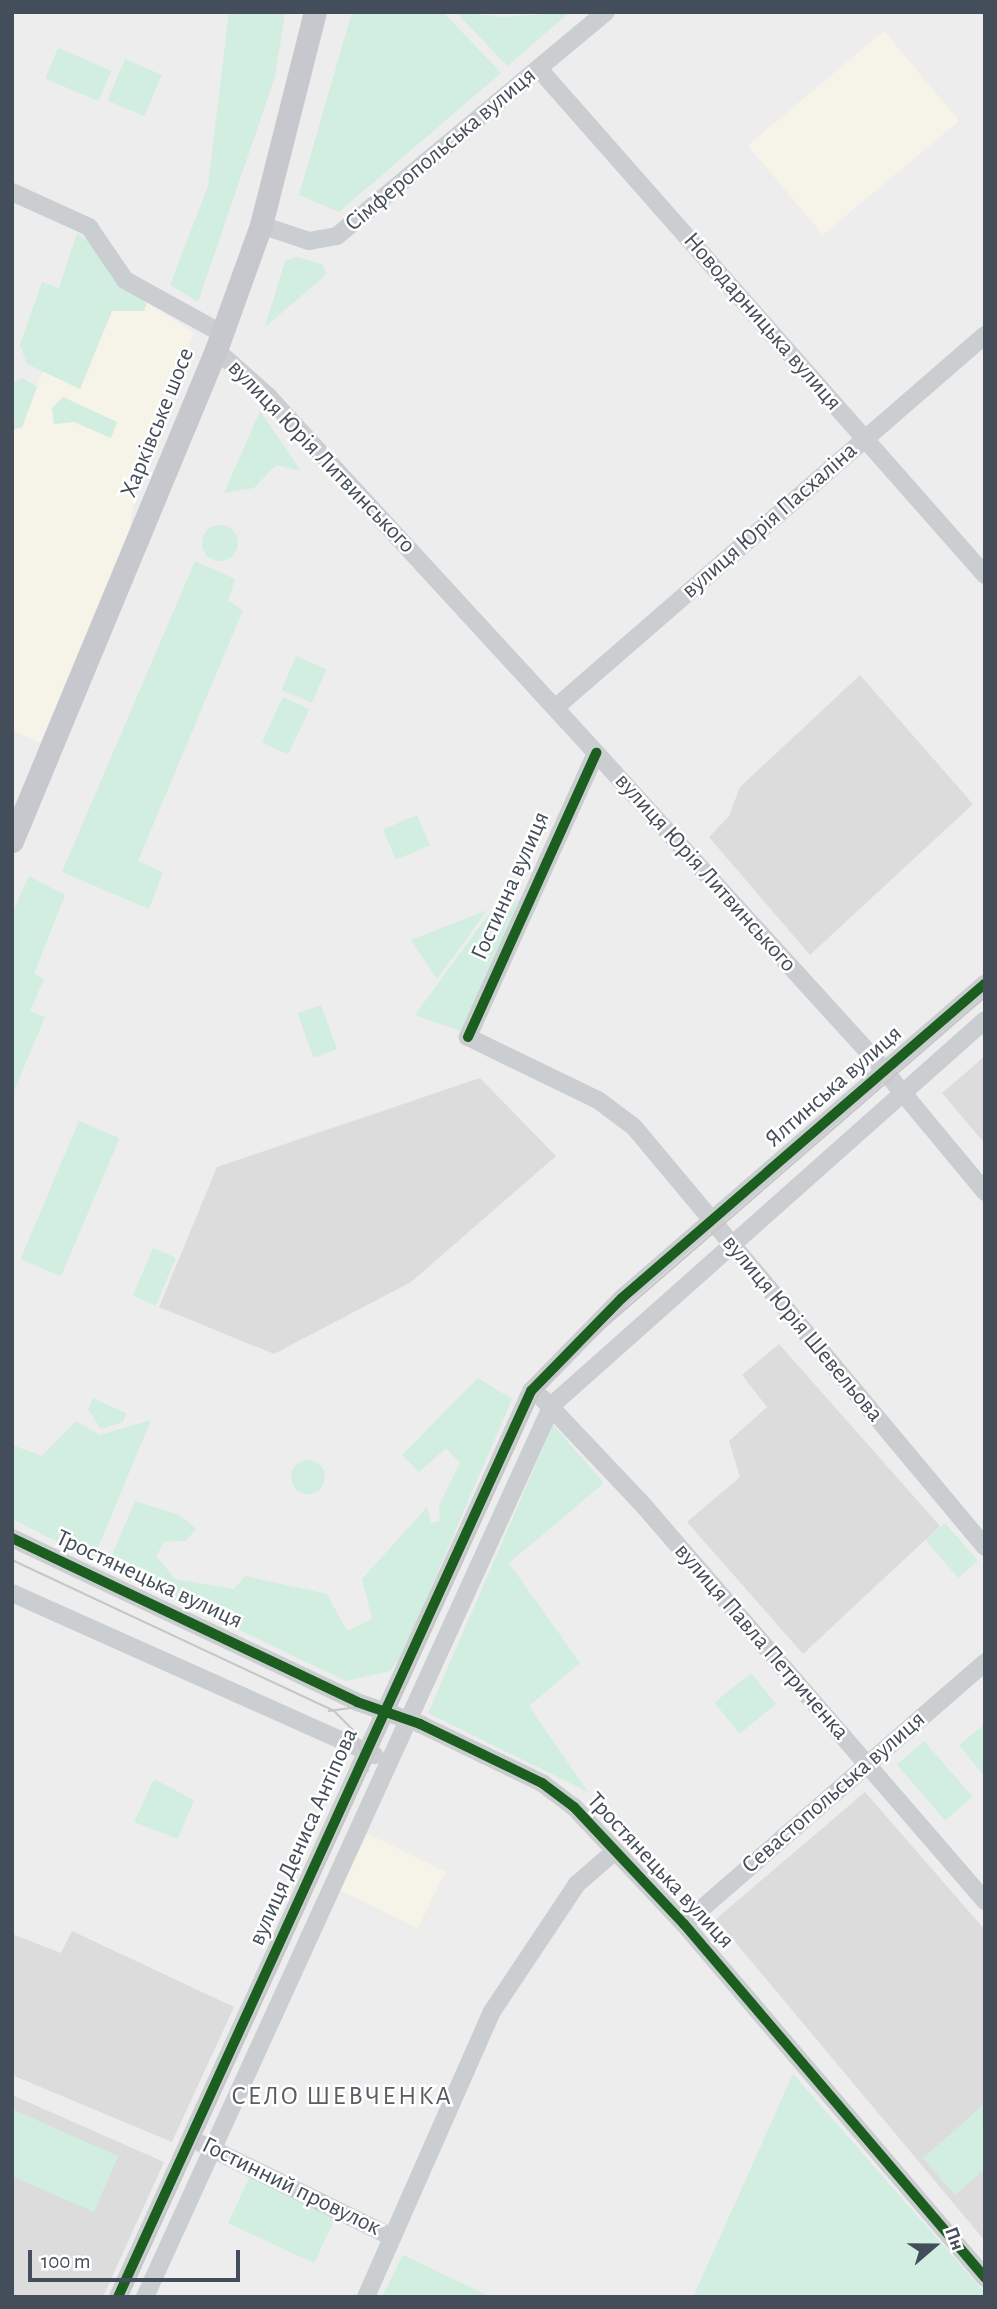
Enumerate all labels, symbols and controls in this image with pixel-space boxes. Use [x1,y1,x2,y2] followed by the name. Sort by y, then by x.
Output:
[340,62,542,238] street label: Сімферопольська вулиця
[677,227,847,417] street label: Новодарницька вулиця
[115,344,201,502] street label: Харківське шосе
[221,354,421,560] street label: вулиця Юрія Литвинського
[676,437,864,605] street label: вулиця Юрія Пасхаліна
[608,767,802,979] street label: вулиця Юрія Литвинського
[465,807,557,965] street label: Гостинна вулиця
[760,1020,908,1154] street label: Ялтинська вулиця
[715,1229,889,1429] street label: вулиця Юрія Шевельова
[51,1524,247,1636] street label: Тростянецька вулиця
[668,1538,854,1746] street label: вулиця Павла Петриченка
[736,1705,932,1881] street label: Севастопольська вулиця
[243,1724,365,1950] street label: вулиця Дениса Антіпова
[580,1787,740,1955] street label: Тростянецька вулиця
[233,2081,451,2113] district label: СЕЛО ШЕВЧЕНКА
[197,2131,385,2243] street label: Гостинний провулок
[899,2211,969,2281] north arrow
[941,2225,967,2253] text: Пн
[32,2236,243,2280] scale bar
[41,2251,91,2272] text: 100 m

